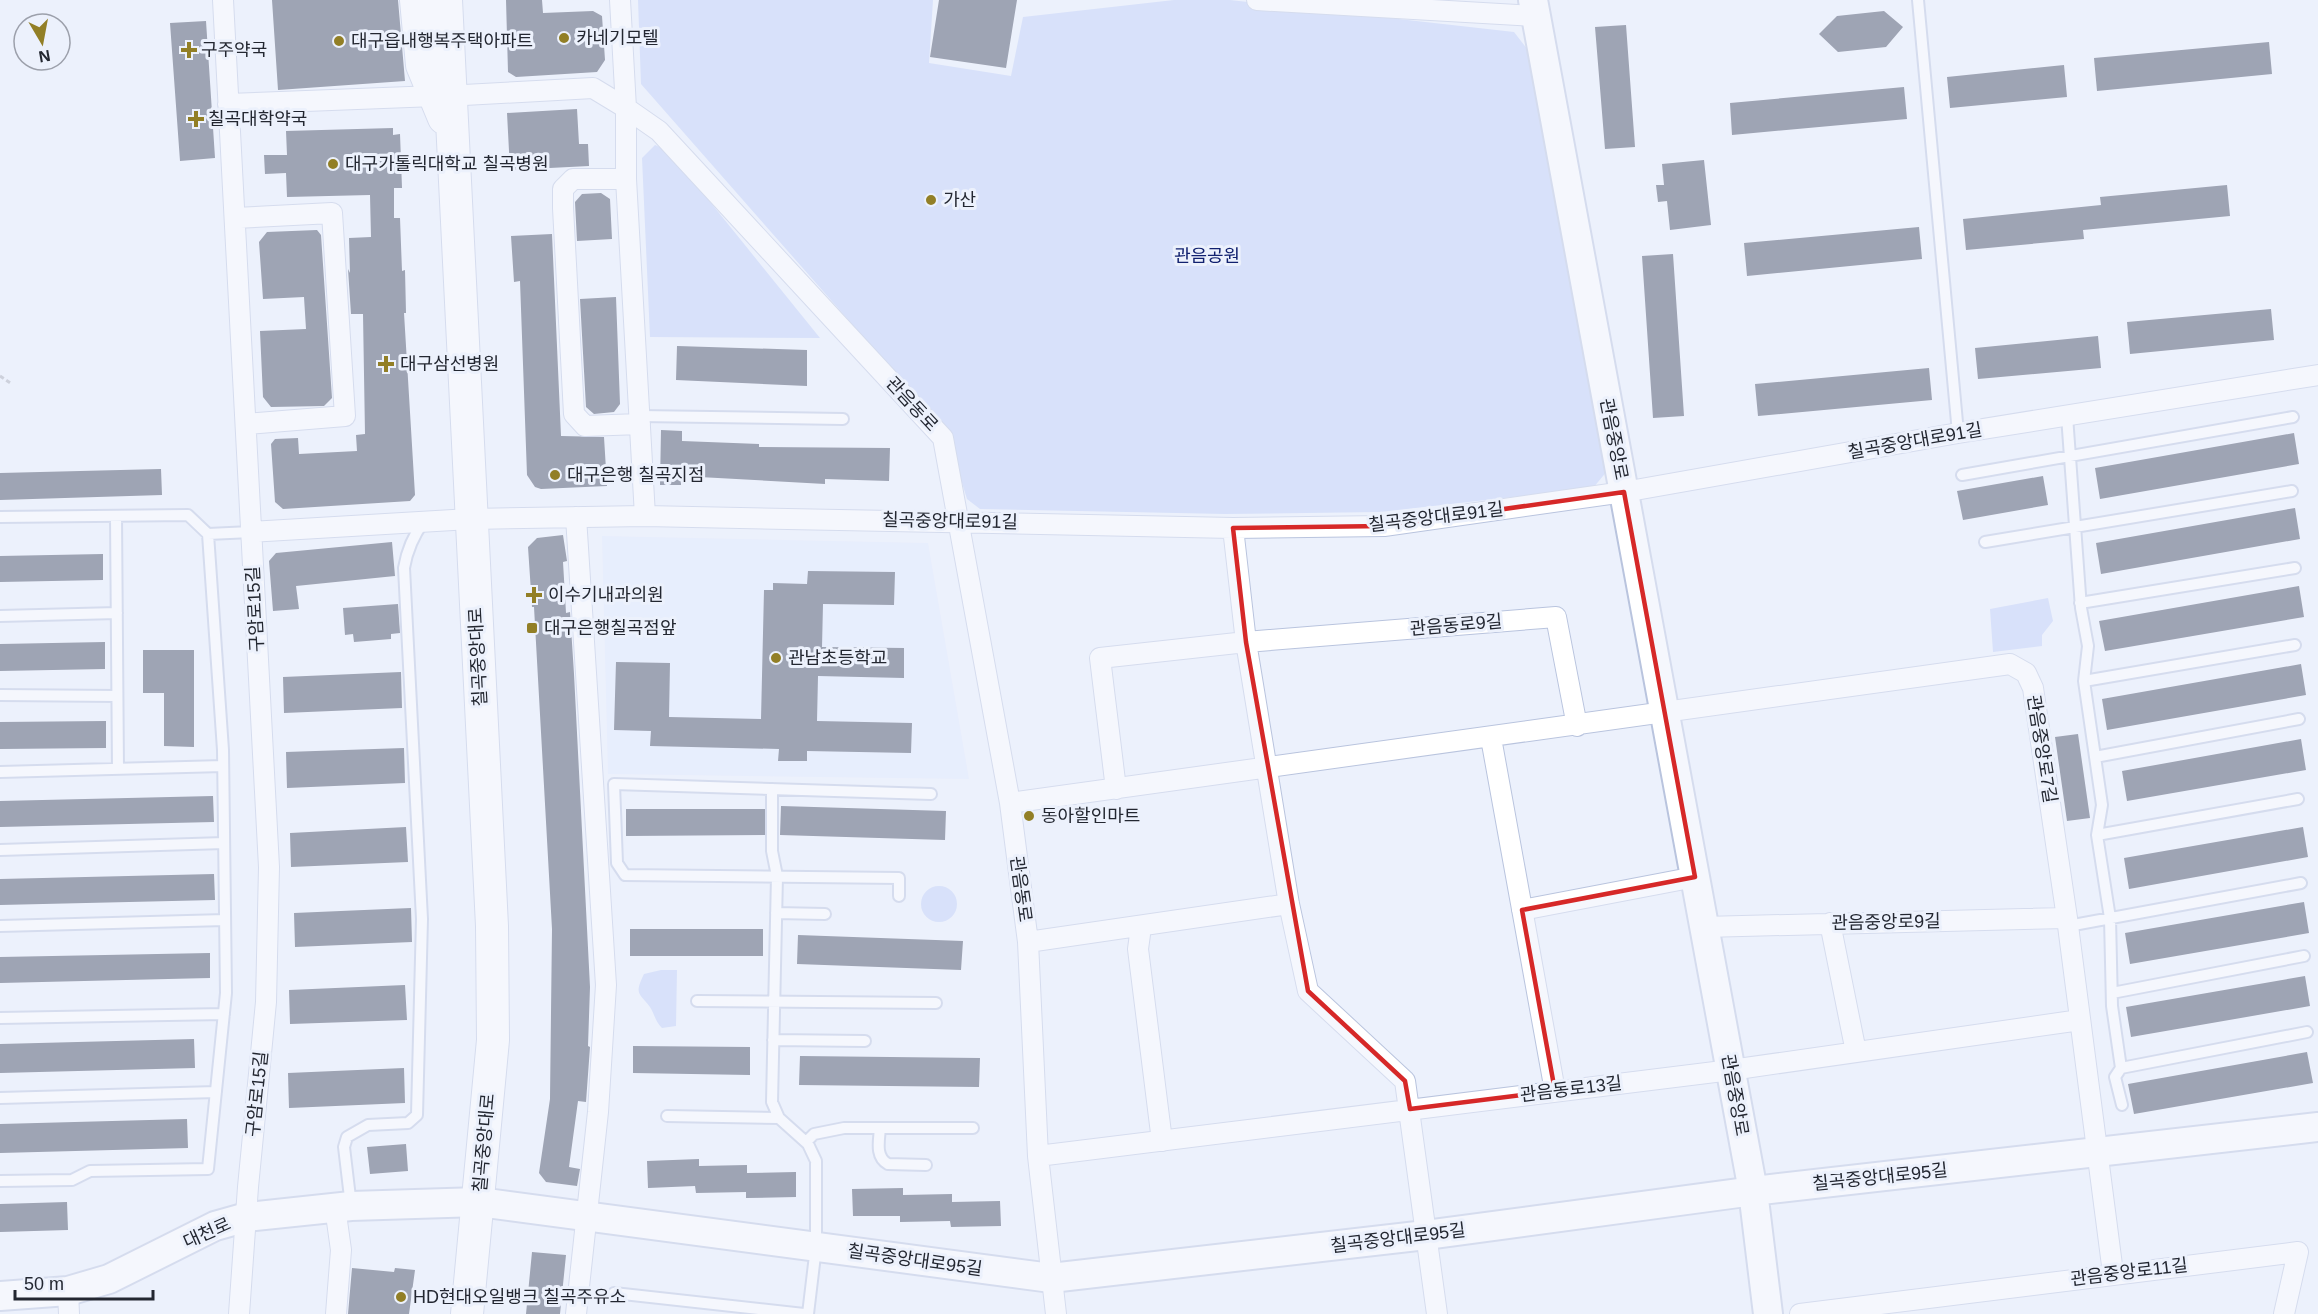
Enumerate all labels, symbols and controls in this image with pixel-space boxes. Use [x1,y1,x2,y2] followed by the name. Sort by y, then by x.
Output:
[12,12,72,72] north arrow
[576,28,659,48] place label: 카네기모텔
[351,31,533,51] place label: 대구읍내행복주택아파트
[557,31,571,45] marker: 카네기모텔
[332,34,346,48] marker: 대구읍내행복주택아파트
[201,40,267,60] place label: 구주약국
[182,43,196,57] marker: 구주약국
[37,47,52,66] text: N
[208,109,307,129] place label: 칠곡대학약국
[189,112,203,126] marker: 칠곡대학약국
[345,154,549,174] place label: 대구가톨릭대학교 칠곡병원
[326,157,340,171] marker: 대구가톨릭대학교 칠곡병원
[943,190,976,210] place label: 가산
[924,193,938,207] marker: 가산
[1174,246,1240,266] park label: 관음공원
[400,354,499,374] place label: 대구삼선병원
[377,355,395,373] marker: 대구삼선병원
[882,373,942,435] street label: 관음동로
[1596,396,1632,482] street label: 관음중앙로
[1846,419,1984,463] street label: 칠곡중앙대로91길
[567,465,704,485] place label: 대구은행 칠곡지점
[548,468,562,482] marker: 대구은행 칠곡지점
[1367,499,1505,535] street label: 칠곡중앙대로91길
[882,510,1018,532] street label: 칠곡중앙대로91길
[243,565,267,653] street label: 구암로15길
[548,585,664,605] place label: 이수기내과의원
[525,586,543,604] marker: 이수기내과의원
[465,607,491,707] street label: 칠곡중앙대로
[1409,611,1503,639] street label: 관음동로9길
[544,618,676,638] place label: 대구은행칠곡점앞
[525,621,539,635] marker: 대구은행칠곡점앞
[788,648,887,668] place label: 관남초등학교
[769,651,783,665] marker: 관남초등학교
[2024,693,2060,805] street label: 관음중앙로7길
[1041,806,1140,826] place label: 동아할인마트
[1022,809,1036,823] marker: 동아할인마트
[1006,855,1036,923] street label: 관음동로
[1831,911,1941,933] street label: 관음중앙로9길
[243,1050,271,1138] street label: 구암로15길
[1718,1052,1752,1138] street label: 관음중앙로
[1519,1073,1623,1105] street label: 관음동로13길
[470,1093,498,1193] street label: 칠곡중앙대로
[1811,1160,1949,1194] street label: 칠곡중앙대로95길
[180,1214,234,1252] street label: 대천로
[1329,1220,1467,1256] street label: 칠곡중앙대로95길
[846,1241,984,1279] street label: 칠곡중앙대로95길
[2069,1255,2189,1289] street label: 관음중앙로11길
[15,1263,153,1301] scale bar
[24,1274,64,1294] text: 50 m
[413,1287,626,1307] place label: HD현대오일뱅크 칠곡주유소
[394,1290,408,1304] marker: HD현대오일뱅크 칠곡주유소

